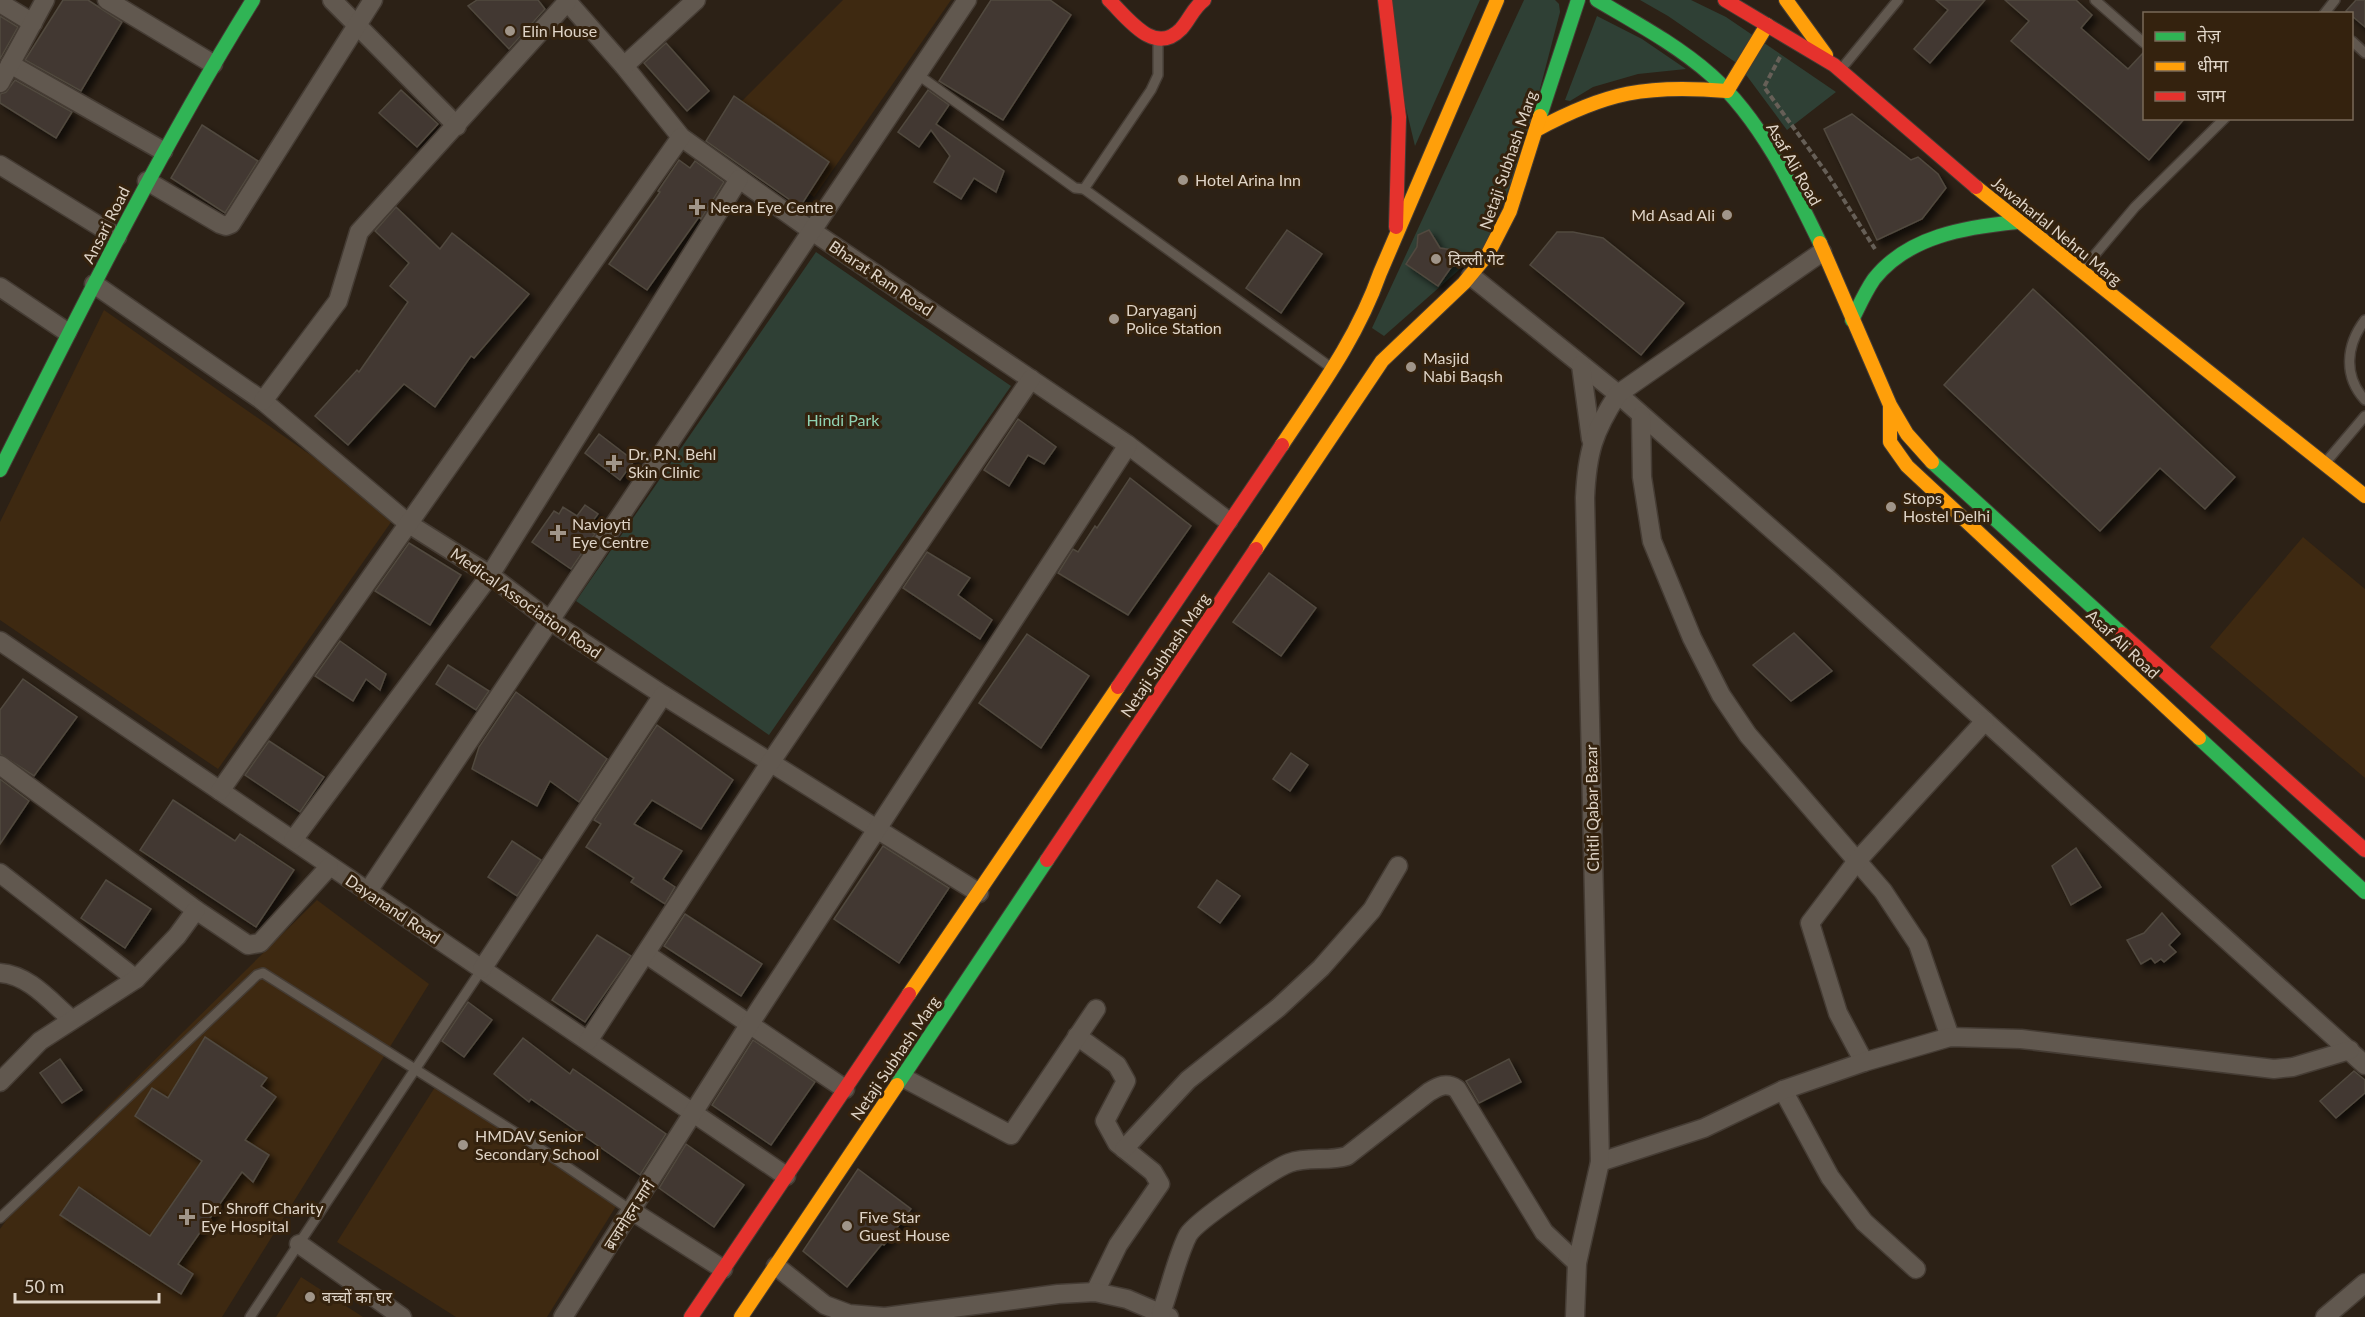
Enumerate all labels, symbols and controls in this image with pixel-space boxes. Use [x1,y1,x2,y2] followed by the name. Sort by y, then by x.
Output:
[2143,12,2353,120] legend
[522,21,597,40] place label: Elin House
[503,24,517,38] marker: Elin House
[2197,24,2221,46] text: तेज़
[2197,54,2228,76] text: धीमा
[2197,84,2227,106] text: जाम
[1475,88,1540,232] street label: Netaji Subhash Marg
[1763,119,1826,209] street label: Asaf Ali Road
[1195,170,1301,189] place label: Hotel Arina Inn
[1988,172,2126,289] street label: Jawaharlal Nehru Marg
[1176,173,1190,187] marker: Hotel Arina Inn
[78,183,133,266] street label: Ansari Road
[710,197,834,216] place label: Neera Eye Centre
[688,198,706,216] marker: Neera Eye Centre
[1631,205,1715,224] place label: Md Asad Ali
[1720,208,1734,222] marker: Md Asad Ali
[826,236,937,319] street label: Bharat Ram Road
[1448,249,1505,268] place label: दिल्ली गेट
[1429,252,1443,266] marker: दिल्ली गेट
[1126,300,1222,337] place label: Daryaganj Police Station
[1107,312,1121,326] marker: Daryaganj Police Station
[1423,348,1503,385] place label: Masjid Nabi Baqsh
[1404,360,1418,374] marker: Masjid Nabi Baqsh
[806,410,880,429] park label: Hindi Park
[628,444,716,481] place label: Dr. P.N. Behl Skin Clinic
[605,454,623,472] marker: Dr. P.N. Behl Skin Clinic
[1903,488,1990,525] place label: Stops Hostel Delhi
[1884,500,1898,514] marker: Stops Hostel Delhi
[572,514,649,551] place label: Navjoyti Eye Centre
[549,524,567,542] marker: Navjoyti Eye Centre
[447,543,605,662] street label: Medical Association Road
[1116,589,1213,720] street label: Netaji Subhash Marg
[2083,605,2164,682] street label: Asaf Ali Road
[1581,744,1602,872] street label: Chitli Qabar Bazar
[342,870,444,947] street label: Dayanand Road
[846,992,943,1123] street label: Netaji Subhash Marg
[475,1126,599,1163] place label: HMDAV Senior Secondary School
[456,1138,470,1152] marker: HMDAV Senior Secondary School
[599,1176,659,1253] street label: ब्रजमोहन मार्ग
[201,1198,324,1235] place label: Dr. Shroff Charity Eye Hospital
[859,1207,950,1244] place label: Five Star Guest House
[178,1208,196,1226] marker: Dr. Shroff Charity Eye Hospital
[840,1219,854,1233] marker: Five Star Guest House
[15,1266,159,1304] scale bar
[24,1275,64,1297] text: 50 m
[322,1287,393,1306] place label: बच्चों का घर
[303,1290,317,1304] marker: बच्चों का घर

